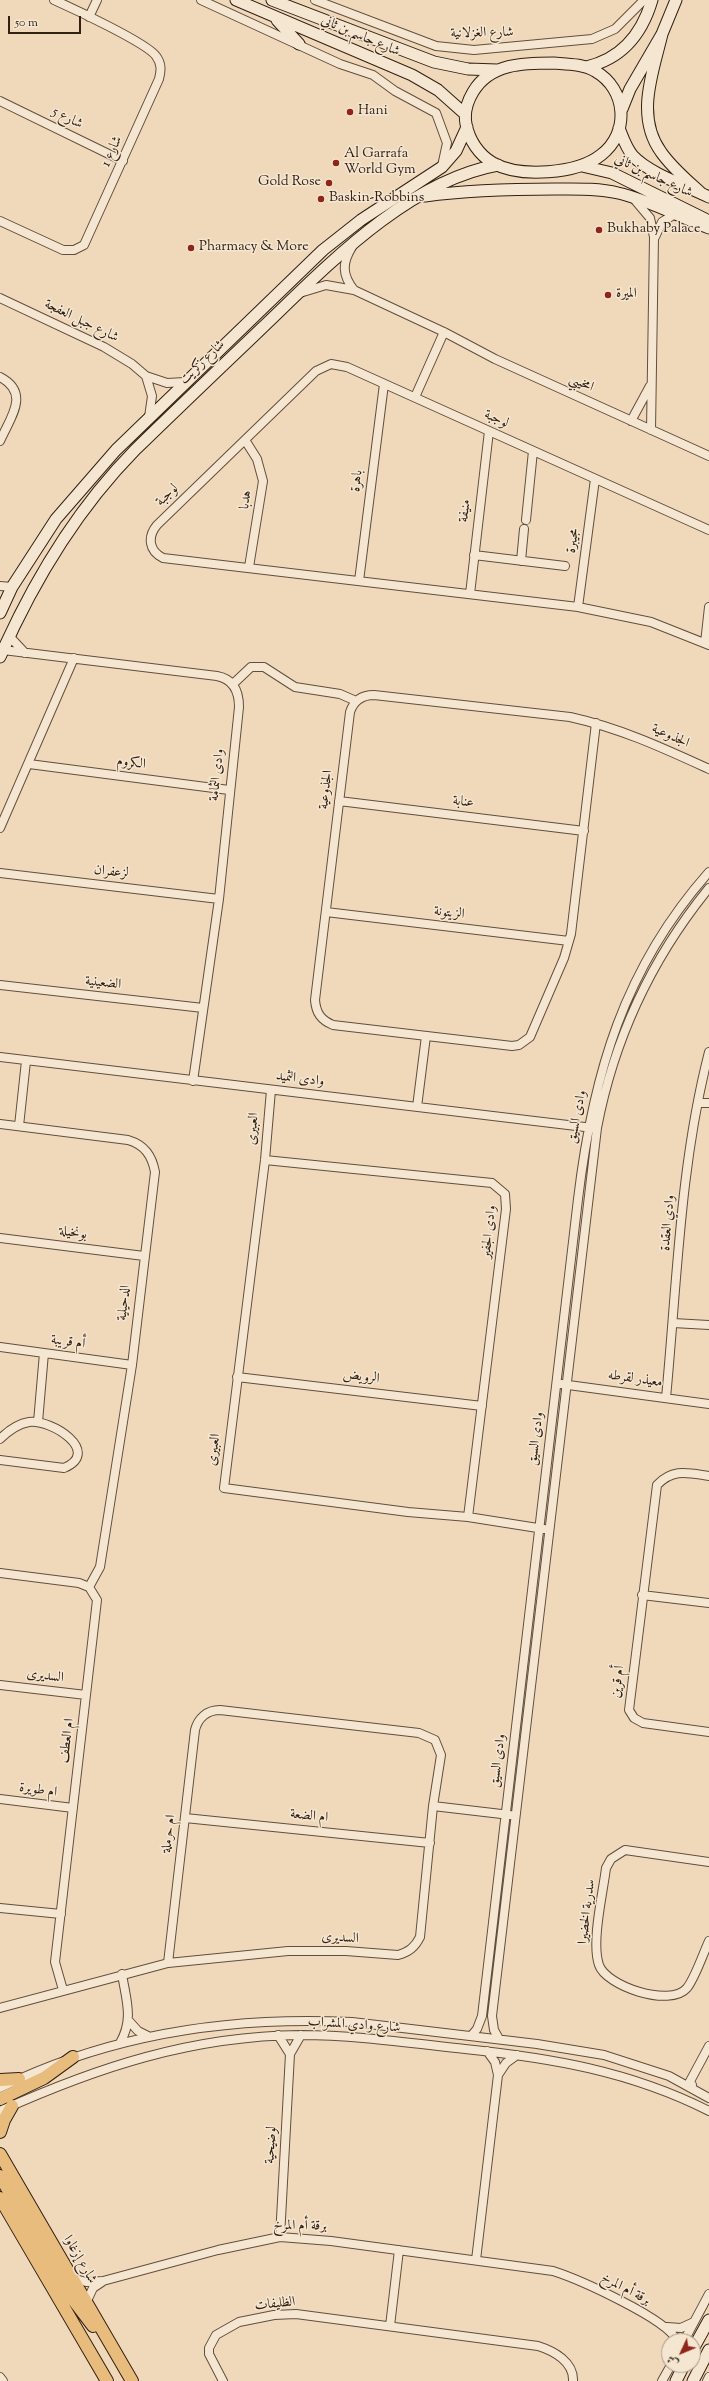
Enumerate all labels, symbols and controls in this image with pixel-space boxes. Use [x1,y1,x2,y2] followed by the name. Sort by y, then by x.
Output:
[10,8,83,34] scale bar
[318,13,402,61] street label: شارع جاسم بن ثاني
[15,14,38,32] text: 50 m
[450,25,514,43] street label: شارع الغزلانية
[49,104,85,134] street label: شارع 5
[358,104,388,120] place label: Hani
[345,107,355,117] marker: Hani
[99,134,127,170] street label: شارع 1
[344,147,416,180] place label: Al Garrafa World Gym
[611,152,695,202] street label: شارع جاسم بن ثاني
[331,158,341,168] marker: Al Garrafa World Gym
[258,175,321,191] place label: Gold Rose
[324,178,334,188] marker: Gold Rose
[329,191,424,207] place label: Baskin-Robbins
[316,194,326,204] marker: Baskin-Robbins
[607,222,700,238] place label: Bukhaby Palace
[594,225,604,235] marker: Bukhaby Palace
[199,240,309,256] place label: Pharmacy & More
[186,243,196,253] marker: Pharmacy & More
[616,287,637,303] place label: الميرة
[603,290,613,300] marker: الميرة
[41,297,121,347] street label: شارع جبل العفجة
[177,337,229,389] street label: شارع زكريت
[566,371,596,397] street label: امخيبي
[481,407,511,433] street label: لوجبة
[348,469,368,493] street label: باهرة
[153,481,183,511] street label: لوجبة
[237,490,257,510] street label: هدبا
[456,499,476,523] street label: منيفة
[564,528,584,554] street label: مجيبرة
[649,721,691,753] street label: الجذوعية
[207,748,229,802] street label: وادى الثمامة
[115,754,147,774] street label: الكروم
[316,769,338,811] street label: الجذوعية
[451,793,475,813] street label: عنابة
[93,863,129,883] street label: لزعفران
[433,904,465,924] street label: الزيتونة
[84,974,122,994] street label: الضعينية
[275,1069,325,1091] street label: وادى الثميد
[565,1089,591,1145] street label: وادى السيق
[244,1112,264,1146] street label: العبيرى
[658,1194,680,1252] street label: وادي العقدة
[479,1205,501,1259] street label: وادى الجفير
[58,1224,88,1244] street label: بونخيلة
[115,1284,135,1322] street label: الدحيلية
[50,1332,86,1354] street label: أم قريبة
[342,1367,380,1389] street label: الرويض
[607,1368,663,1392] street label: معيذر لقرطه
[525,1411,549,1467] street label: وادى السيق
[205,1433,225,1467] street label: العبيرى
[609,1665,629,1699] street label: أم قرين
[25,1666,65,1688] street label: السديرى
[57,1718,79,1764] street label: ام العطف
[487,1733,511,1789] street label: وادى السيق
[18,1780,58,1802] street label: ام طويرة
[289,1807,329,1827] street label: ام الضعة
[159,1814,181,1854] street label: ام حرملة
[576,1878,600,1946] street label: سدرية الخضيرا
[321,1930,359,1948] street label: السديرى
[307,2014,401,2038] street label: شارع وادي المشراب
[263,2126,281,2164] street label: لوضيحية
[273,2218,327,2236] street label: برقة أم المرخ
[58,2233,100,2287] street label: شارع إزغاوا
[597,2270,653,2310] street label: برقة أم المرخ
[254,2295,296,2315] street label: الظليفات
[661,2333,701,2373] north arrow
[664,2351,683,2370] text: ش

